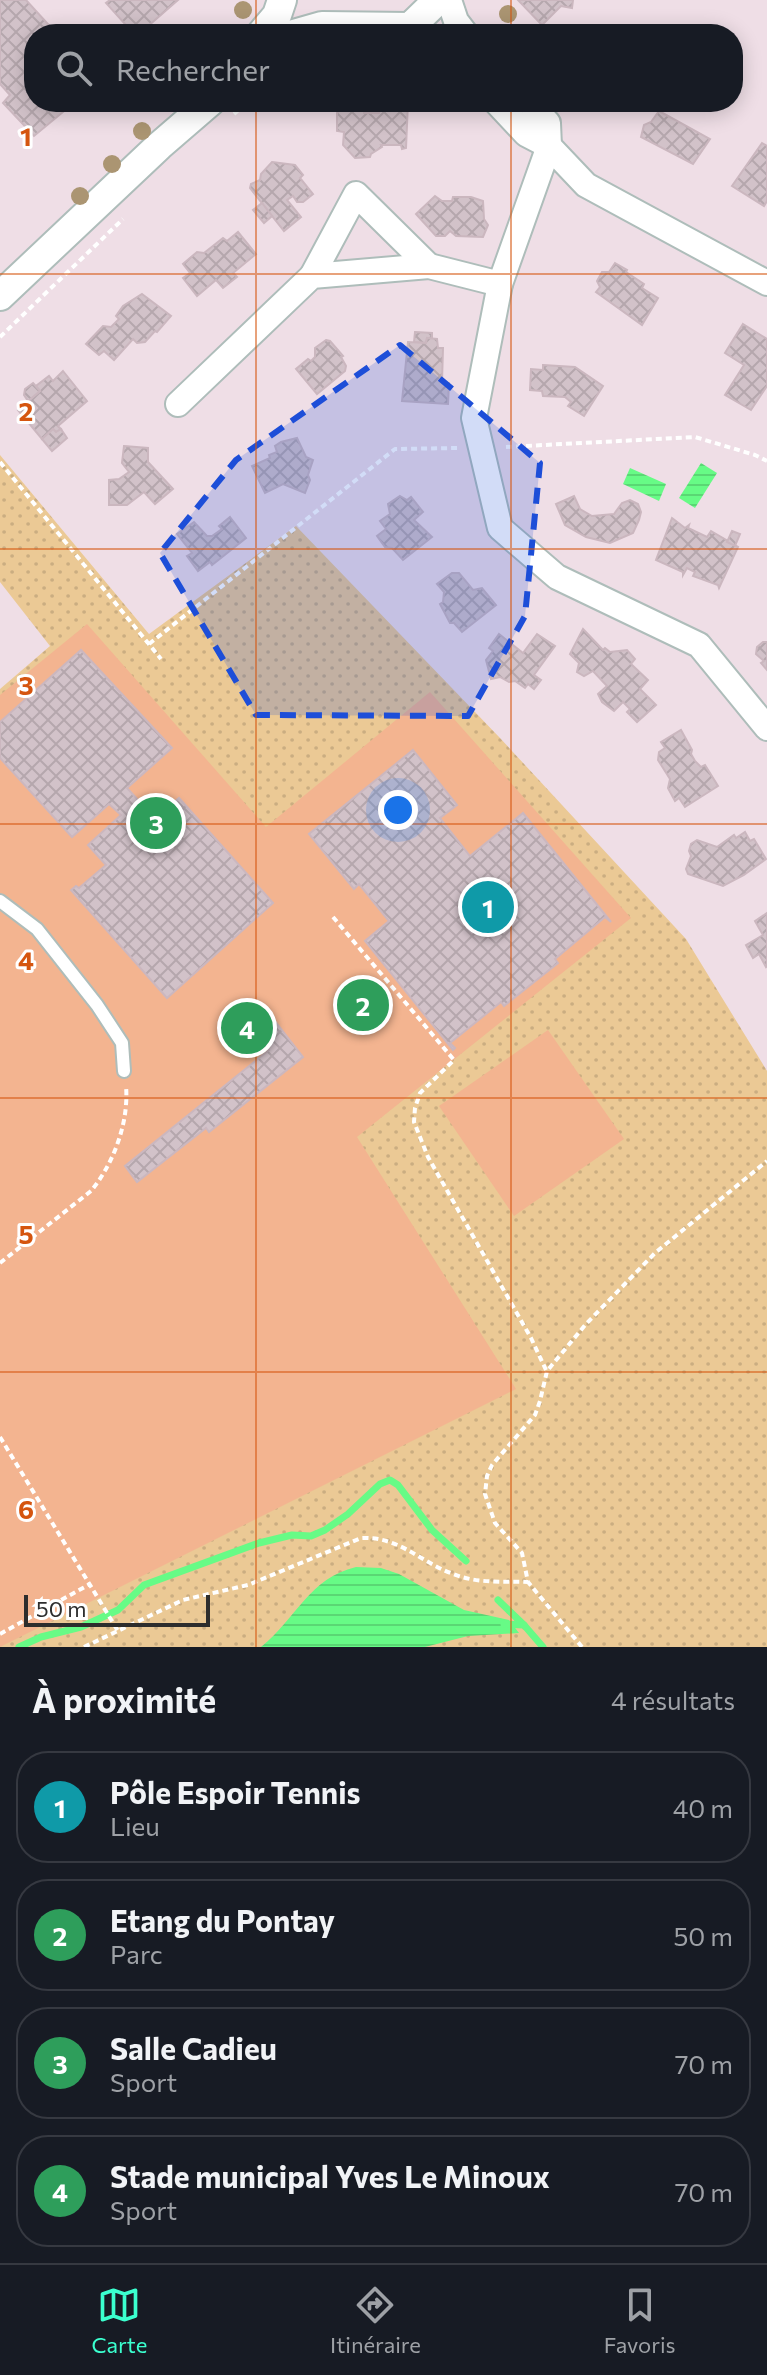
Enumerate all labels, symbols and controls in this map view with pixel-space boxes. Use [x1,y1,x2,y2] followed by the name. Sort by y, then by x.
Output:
[24,24,743,112] search box
[52,46,96,90] icon: search
[116,50,270,87] text: Rechercher
[20,120,32,151] text: 1
[19,395,33,426] text: 2
[18,669,34,700] text: 3
[378,790,418,830] your location
[130,793,182,853] pin: 3
[462,877,514,937] pin: 1
[18,944,34,975] text: 4
[337,975,389,1035] pin: 2
[221,998,273,1058] pin: 4
[18,1218,34,1249] text: 5
[18,1493,34,1524] text: 6
[24,1591,210,1627] scale bar
[36,1595,86,1622] text: 50 m
[32,1678,216,1720] text: À proximité
[611,1684,735,1715] text: 4 résultats
[110,1773,361,1810] text: Pôle Espoir Tennis
[54,1792,66,1823] text: 1
[673,1792,733,1823] text: 40 m
[110,1810,160,1841] text: Lieu
[110,1901,335,1938] text: Etang du Pontay
[53,1920,67,1951] text: 2
[673,1920,733,1951] text: 50 m
[110,1938,163,1969] text: Parc
[110,2029,277,2066] text: Salle Cadieu
[52,2048,68,2079] text: 3
[675,2048,733,2079] text: 70 m
[110,2066,177,2097] text: Sport
[110,2157,550,2194] text: Stade municipal Yves Le Minoux
[52,2176,68,2207] text: 4
[675,2176,733,2207] text: 70 m
[110,2194,177,2225] text: Sport
[91,2283,147,2358] tab: Carte
[330,2283,421,2358] tab: Itinéraire
[604,2283,676,2358] tab: Favoris

